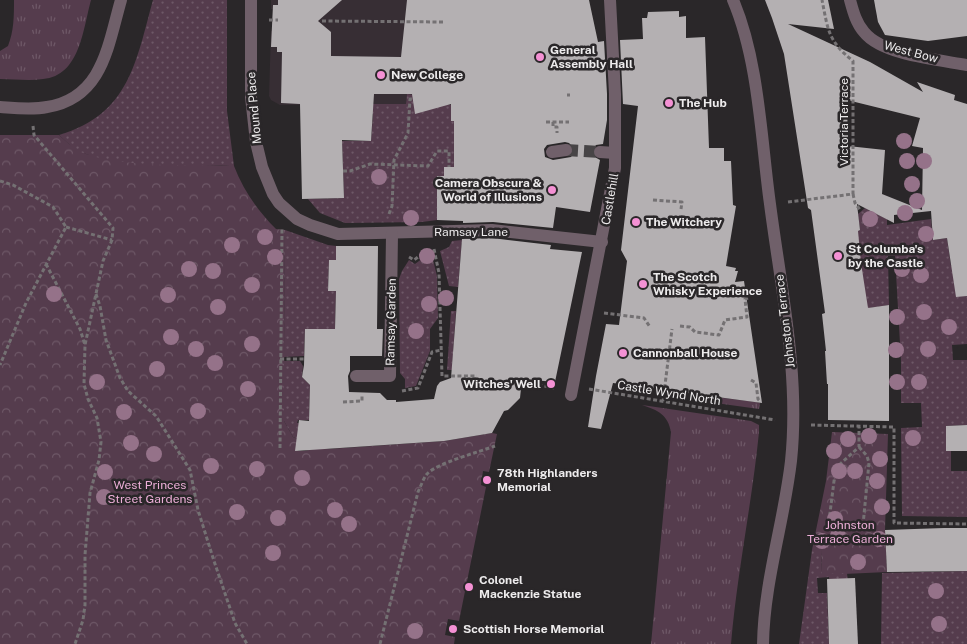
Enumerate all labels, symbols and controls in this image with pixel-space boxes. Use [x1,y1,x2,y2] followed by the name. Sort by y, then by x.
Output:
[882,38,940,66] street label: West Bow
[550,43,633,71] place label: General Assembly Hall
[534,51,546,63] marker: General Assembly Hall
[391,68,463,82] place label: New College
[375,69,387,81] marker: New College
[244,71,264,145] street label: Mound Place
[837,78,851,166] street label: Victoria Terrace
[679,96,727,110] place label: The Hub
[663,97,675,109] marker: The Hub
[599,172,622,226] street label: Castlehill
[435,176,542,204] place label: Camera Obscura & World of Illusions
[546,184,558,196] marker: Camera Obscura & World of Illusions
[646,215,722,229] place label: The Witchery
[630,216,642,228] marker: The Witchery
[434,225,508,239] street label: Ramsay Lane
[848,242,923,270] place label: St Columba's by the Castle
[832,250,844,262] marker: St Columba's by the Castle
[653,270,762,298] place label: The Scotch Whisky Experience
[772,273,798,369] street label: Johnston Terrace
[383,278,399,366] street label: Ramsay Garden
[637,278,649,290] marker: The Scotch Whisky Experience
[633,346,737,360] place label: Cannonball House
[617,347,629,359] marker: Cannonball House
[463,377,541,391] place label: Witches' Well
[545,378,557,390] marker: Witches' Well
[616,378,722,408] street label: Castle Wynd North
[497,466,598,494] place label: 78th Highlanders Memorial
[481,474,493,486] marker: 78th Highlanders Memorial
[108,478,192,506] park label: West Princes Street Gardens
[807,518,893,546] park label: Johnston Terrace Garden
[479,573,581,601] place label: Colonel Mackenzie Statue
[463,581,475,593] marker: Colonel Mackenzie Statue
[463,622,605,636] place label: Scottish Horse Memorial
[447,623,459,635] marker: Scottish Horse Memorial

